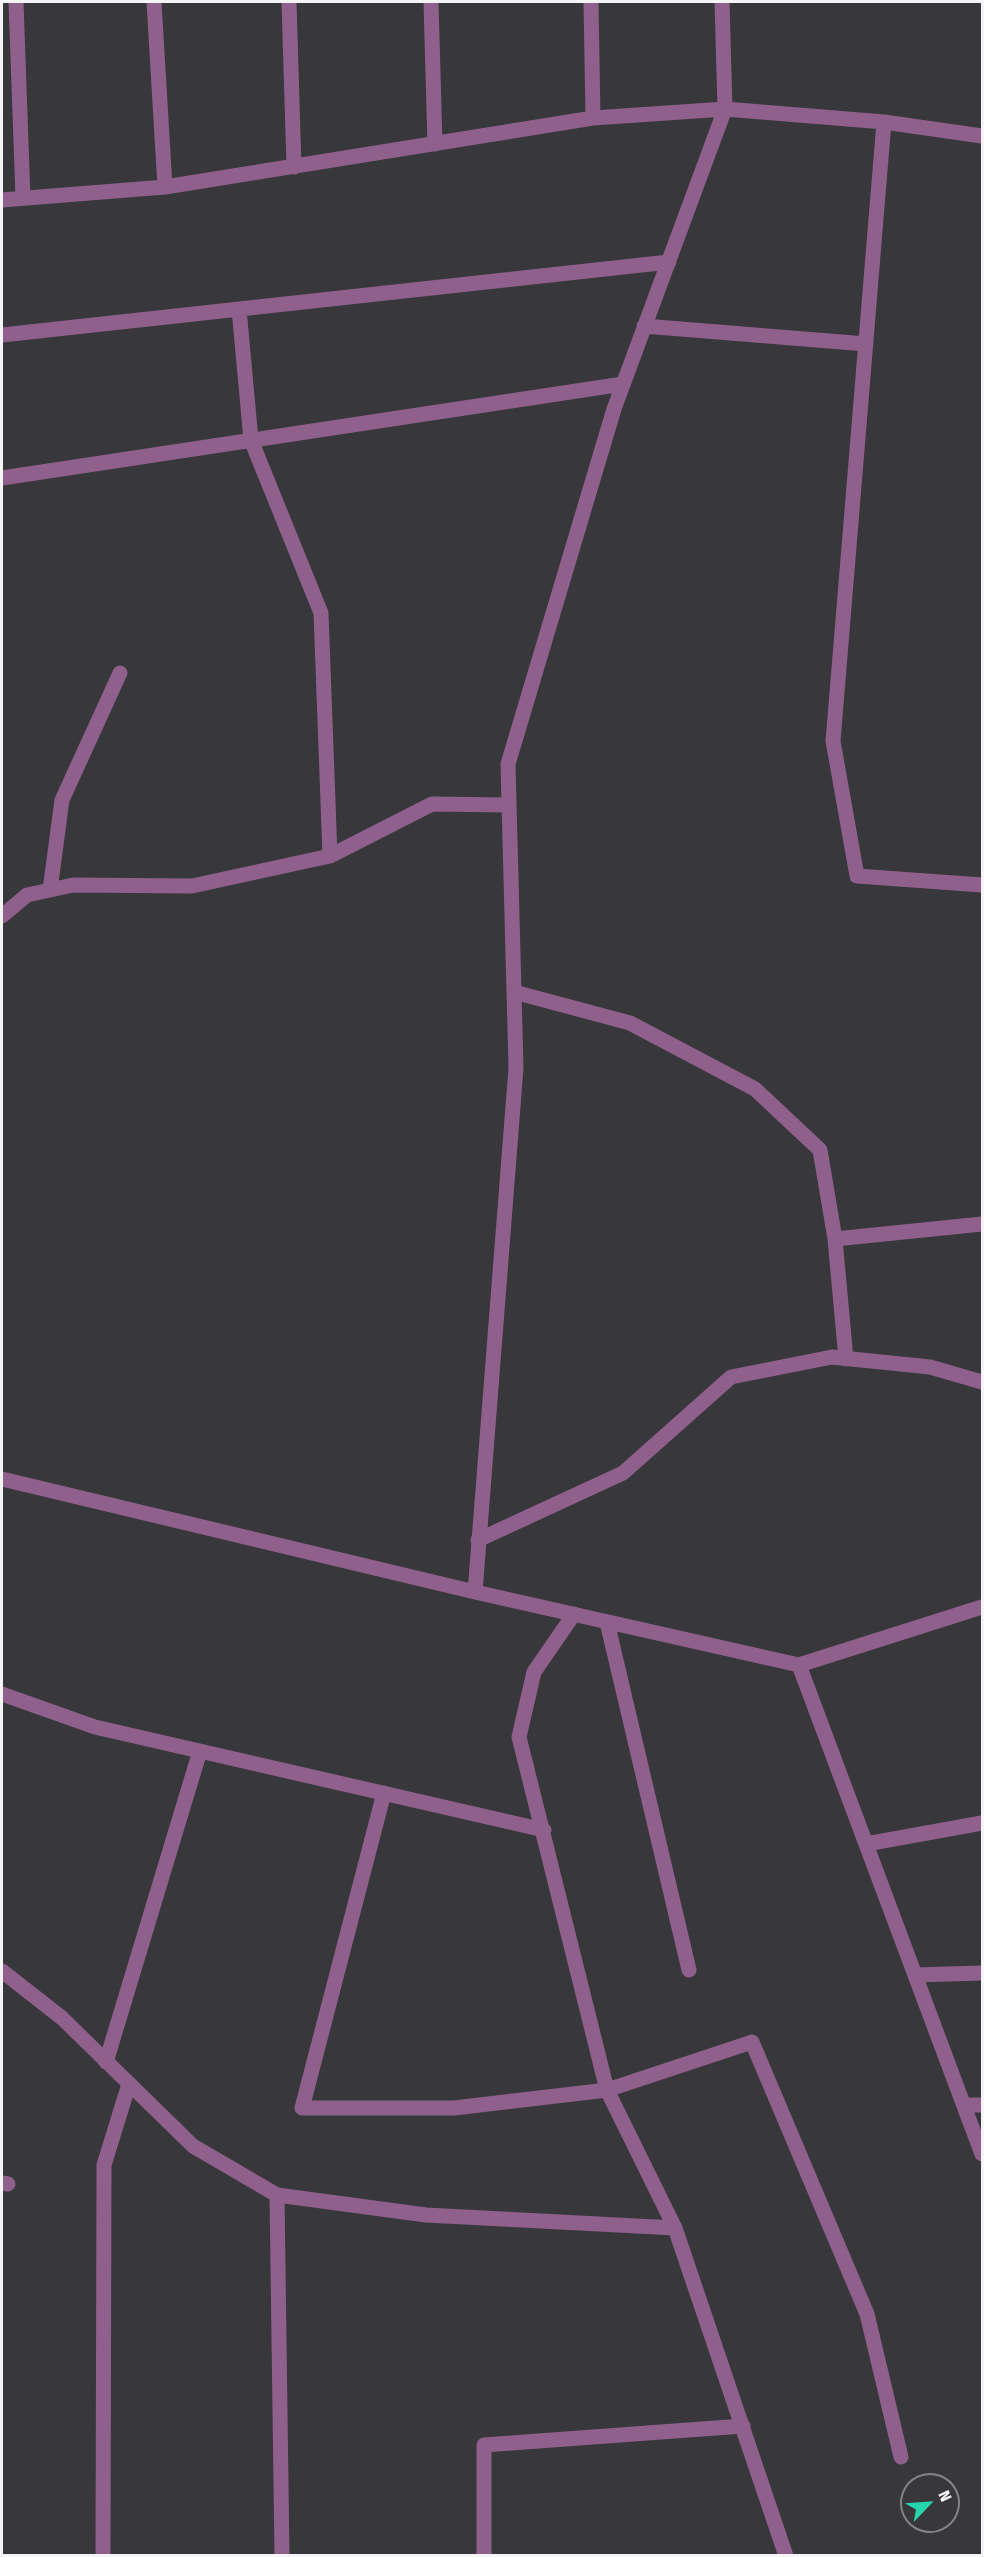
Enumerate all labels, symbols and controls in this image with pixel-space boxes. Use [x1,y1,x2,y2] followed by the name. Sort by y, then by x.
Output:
[900,2473,960,2533] north arrow
[934,2488,956,2504] text: N

